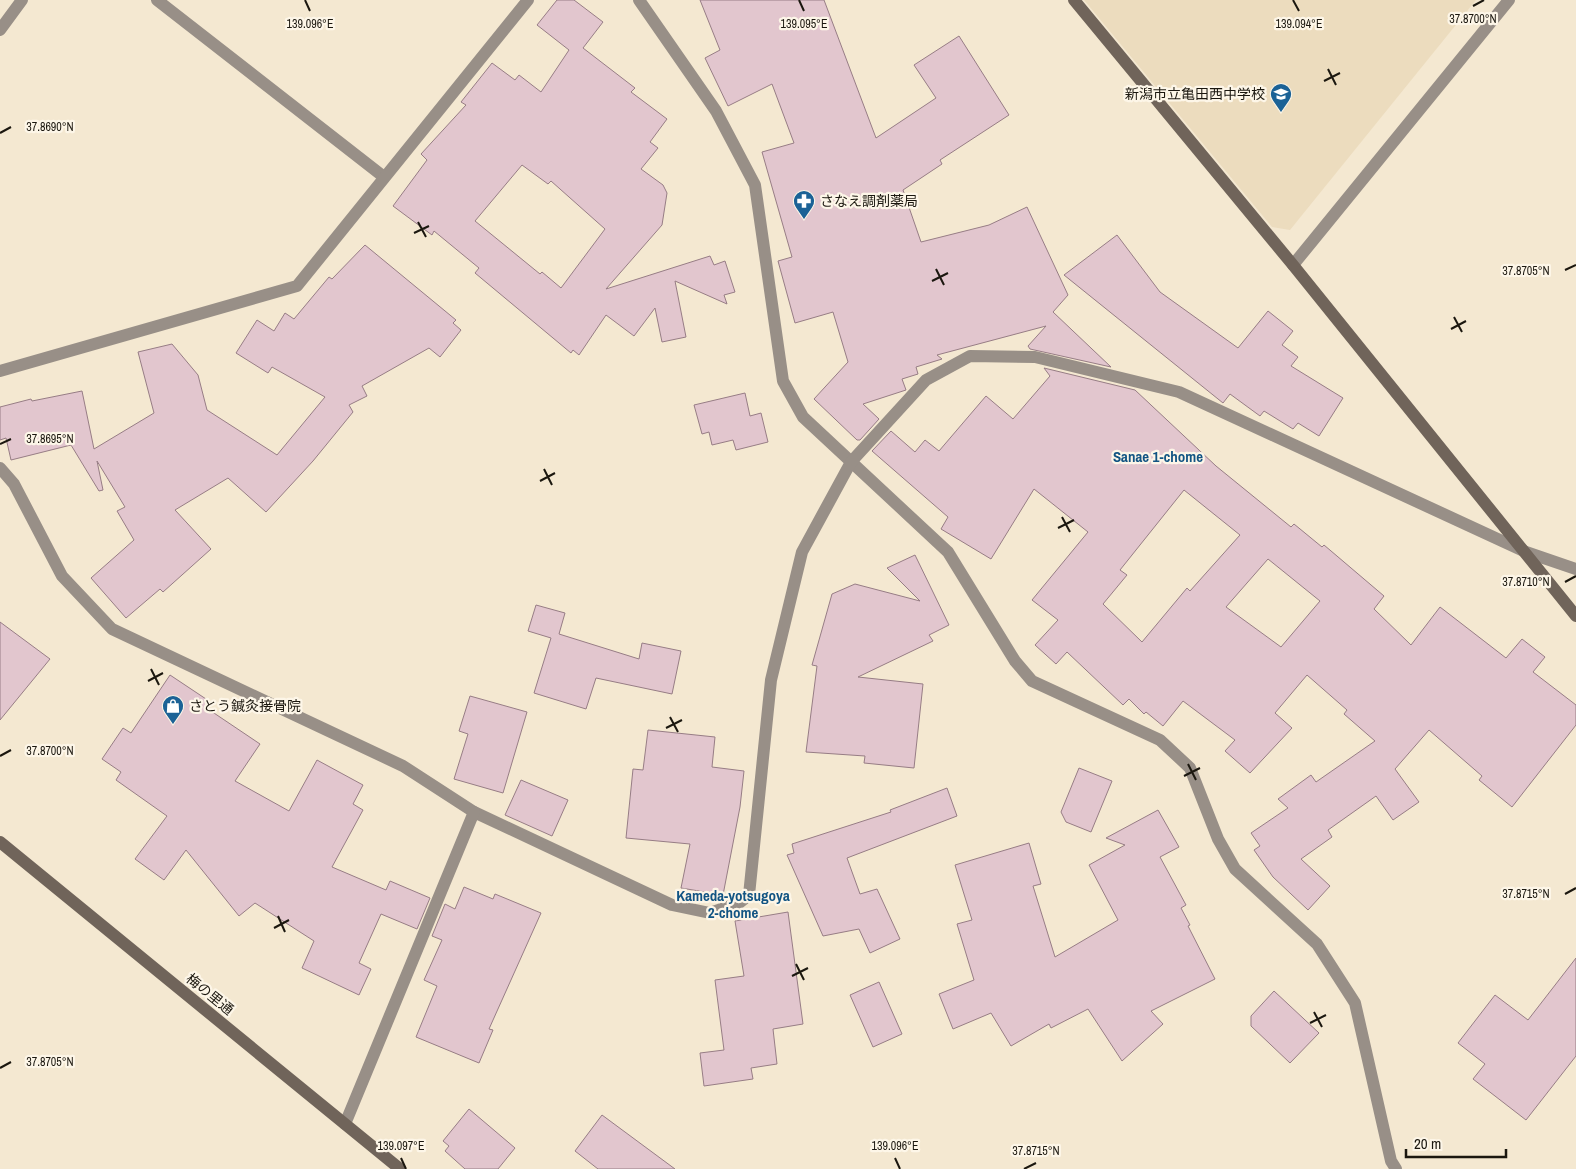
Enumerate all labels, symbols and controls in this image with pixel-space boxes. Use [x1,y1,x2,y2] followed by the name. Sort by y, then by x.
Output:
[1449,11,1497,27] text: 37.8700°N
[287,16,333,32] text: 139.096°E
[781,16,827,32] text: 139.095°E
[1276,16,1322,32] text: 139.094°E
[1269,82,1293,113] school or university icon: 新潟市立亀田西中学校
[1125,85,1265,103] place label: 新潟市立亀田西中学校
[26,119,74,135] text: 37.8690°N
[792,189,816,220] pharmacy icon: さなえ調剤薬局
[820,192,918,210] place label: さなえ調剤薬局
[1502,263,1550,279] text: 37.8705°N
[26,431,74,447] text: 37.8695°N
[1113,446,1203,467] district label: Sanae 1-chome
[1502,574,1550,590] text: 37.8710°N
[161,694,185,725] shop icon: さとう鍼灸接骨院
[189,697,301,715] place label: さとう鍼灸接骨院
[26,743,74,759] text: 37.8700°N
[676,885,790,923] district label: Kameda-yotsugoya 2-chome
[1502,886,1550,902] text: 37.8715°N
[183,969,237,1019] street label: 梅の里通
[26,1054,74,1070] text: 37.8705°N
[1406,1126,1506,1158] scale bar
[1414,1133,1441,1154] text: 20 m
[378,1138,424,1154] text: 139.097°E
[872,1138,918,1154] text: 139.096°E
[1012,1143,1060,1159] text: 37.8715°N

